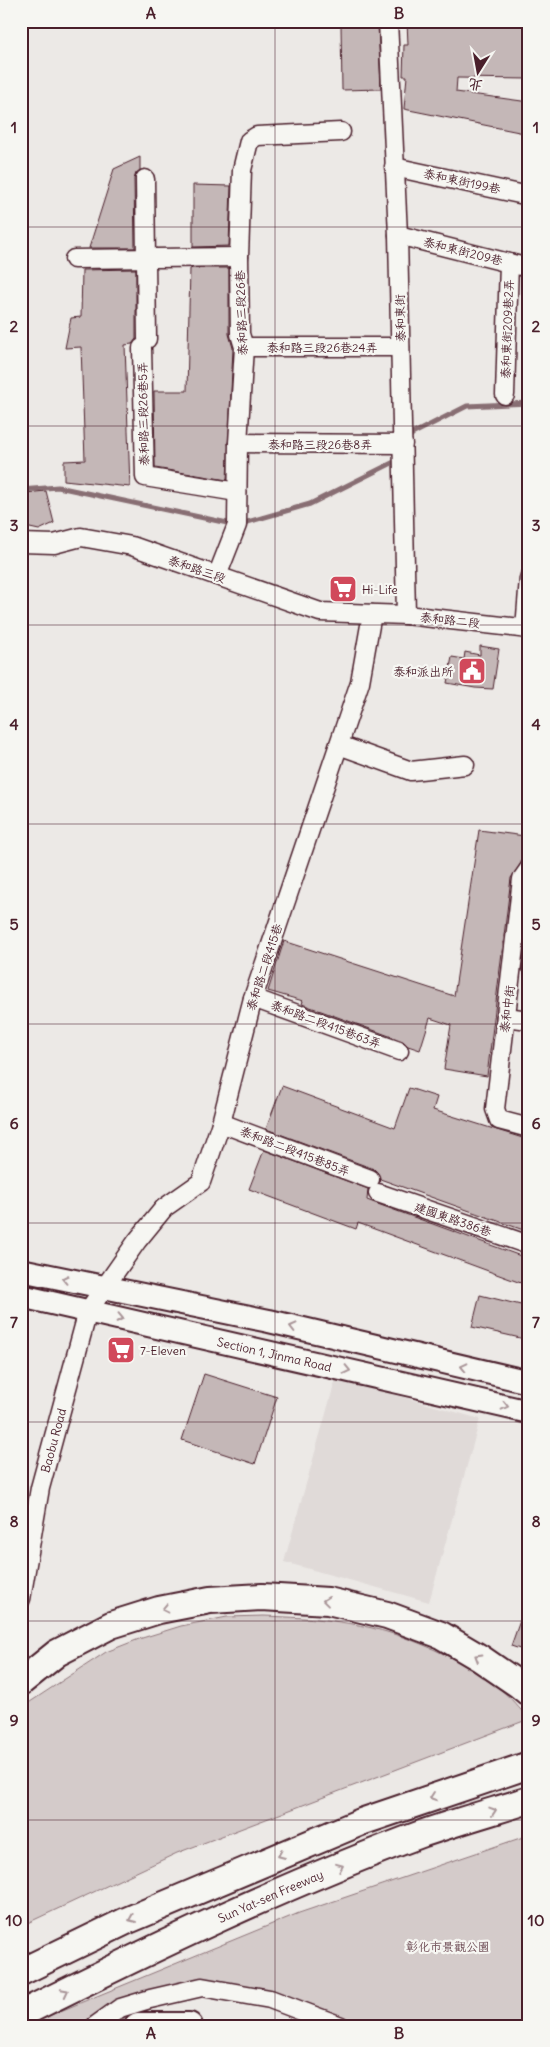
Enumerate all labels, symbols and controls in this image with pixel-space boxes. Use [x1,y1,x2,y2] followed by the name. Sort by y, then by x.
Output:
[146,3,156,23] text: A
[394,3,405,23] text: B
[452,48,502,98] north arrow
[467,75,484,95] text: 北
[11,117,17,137] text: 1
[533,117,539,137] text: 1
[422,165,502,197] street label: 泰和東街199巷
[422,234,504,268] street label: 泰和東街209巷
[232,270,250,356] street label: 泰和路三段26巷
[498,279,516,379] street label: 泰和東街209巷2弄
[392,294,408,342] street label: 泰和東街
[10,316,19,336] text: 2
[532,316,541,336] text: 2
[267,340,377,355] street label: 泰和路三段26巷24弄
[135,362,151,466] street label: 泰和路三段26巷5弄
[268,437,372,452] street label: 泰和路三段26巷8弄
[9,515,19,535] text: 3
[531,515,541,535] text: 3
[166,552,228,586] street label: 泰和路三段
[328,574,358,604] supermarket icon: Hi-Life
[362,582,398,597] place label: Hi-Life
[419,609,481,631] street label: 泰和路二段
[457,656,487,686] public building icon: 泰和派出所
[393,664,454,679] place label: 泰和派出所
[9,714,19,734] text: 4
[531,714,541,734] text: 4
[9,914,19,934] text: 5
[531,914,541,934] text: 5
[243,922,285,1012] street label: 泰和路二段415巷
[497,984,517,1034] street label: 泰和中街
[269,997,383,1051] street label: 泰和路二段415巷63弄
[9,1113,19,1133] text: 6
[531,1113,541,1133] text: 6
[238,1123,352,1179] street label: 泰和路二段415巷85弄
[412,1199,494,1239] street label: 建國東路386巷
[61,1275,70,1285] one-way arrow
[10,1312,18,1332] text: 7
[116,1312,125,1323] one-way arrow
[532,1312,540,1332] text: 7
[288,1322,297,1333] one-way arrow
[216,1334,333,1374] street label: Section 1, Jinma Road
[106,1335,136,1365] supermarket icon: 7-Eleven
[140,1343,186,1358] place label: 7-Eleven
[460,1362,469,1373] one-way arrow
[342,1364,351,1375] one-way arrow
[501,1400,510,1411] one-way arrow
[37,1406,69,1474] street label: Baobu Road
[9,1511,19,1531] text: 8
[531,1511,541,1531] text: 8
[322,1596,330,1607] one-way arrow
[160,1603,169,1614] one-way arrow
[474,1653,483,1663] one-way arrow
[9,1710,19,1730] text: 9
[531,1710,541,1730] text: 9
[429,1791,438,1801] one-way arrow
[488,1807,496,1817] one-way arrow
[277,1849,286,1860] one-way arrow
[335,1863,344,1873] one-way arrow
[215,1866,325,1926] street label: Sun Yat-sen Freeway
[6,1910,22,1930] text: 10
[528,1910,544,1930] text: 10
[128,1913,136,1923] one-way arrow
[406,1939,490,1954] park label: 彰化市景觀公園
[60,1988,69,1998] one-way arrow
[146,2023,156,2043] text: A
[394,2023,405,2043] text: B

